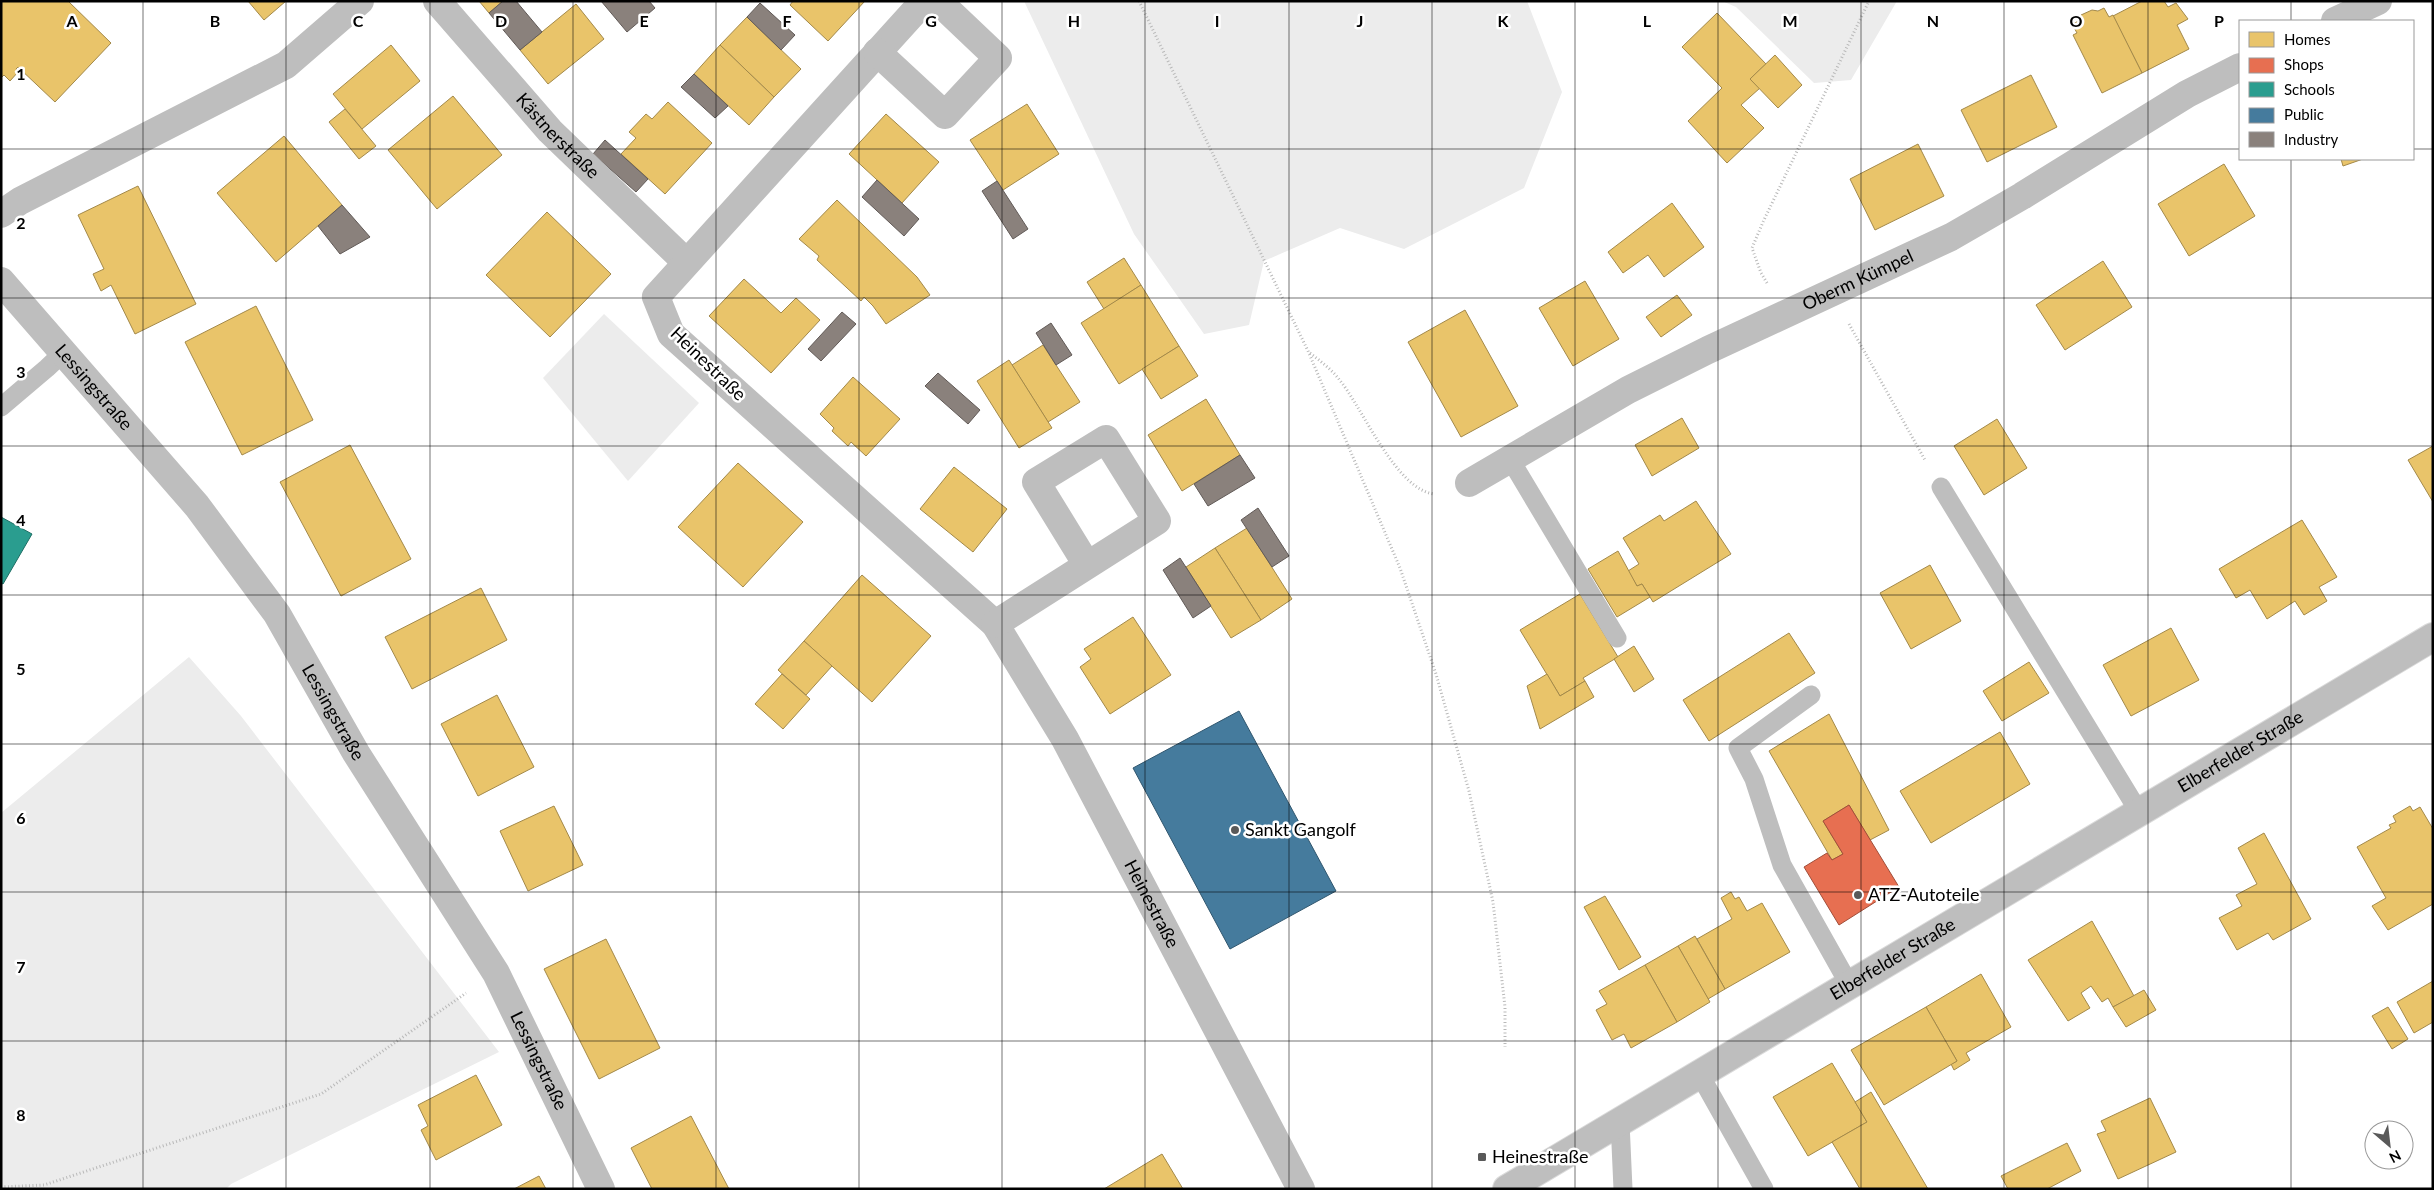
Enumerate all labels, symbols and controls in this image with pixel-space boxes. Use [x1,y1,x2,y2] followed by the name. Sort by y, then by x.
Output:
[65,11,78,30] text: A
[210,11,220,30] text: B
[353,11,364,30] text: C
[495,11,507,30] text: D
[639,11,649,30] text: E
[782,11,792,30] text: F
[925,11,937,30] text: G
[1068,11,1080,30] text: H
[1215,11,1219,30] text: I
[1357,11,1363,30] text: J
[1498,11,1510,30] text: K
[1643,11,1652,30] text: L
[1782,11,1798,30] text: M
[1927,11,1939,30] text: N
[2070,11,2083,30] text: O
[2214,11,2224,30] text: P
[2239,20,2414,160] legend
[2284,30,2330,48] text: Homes
[2284,55,2324,73] text: Shops
[16,64,26,83] text: 1
[2284,80,2335,98] text: Schools
[512,88,605,183] street label: Kästnerstraße
[2284,105,2324,123] text: Public
[2284,130,2339,148] text: Industry
[16,213,26,232] text: 2
[1798,244,1917,315] street label: Oberm Kümpel
[666,322,751,405] street label: Heinestraße
[51,339,138,434] street label: Lessingstraße
[16,362,26,381] text: 3
[16,510,26,529] text: 4
[16,659,26,678] text: 5
[298,660,370,764] street label: Lessingstraße
[2173,705,2307,797] street label: Elberfelder Straße
[16,808,26,827] text: 6
[1245,818,1357,840] place label: Sankt Gangolf
[1229,824,1241,836] marker: Sankt Gangolf
[1120,856,1185,951] street label: Heinestraße
[1868,883,1979,905] place label: ATZ-Autoteile
[1852,889,1864,901] marker: ATZ-Autoteile
[1825,912,1959,1004] street label: Elberfelder Straße
[16,957,26,976] text: 7
[506,1007,573,1113] street label: Lessingstraße
[16,1105,26,1124] text: 8
[2364,1120,2414,1170] north arrow
[1492,1145,1588,1167] place label: Heinestraße
[2387,1147,2404,1167] text: N
[1476,1151,1488,1163] marker: Heinestraße

